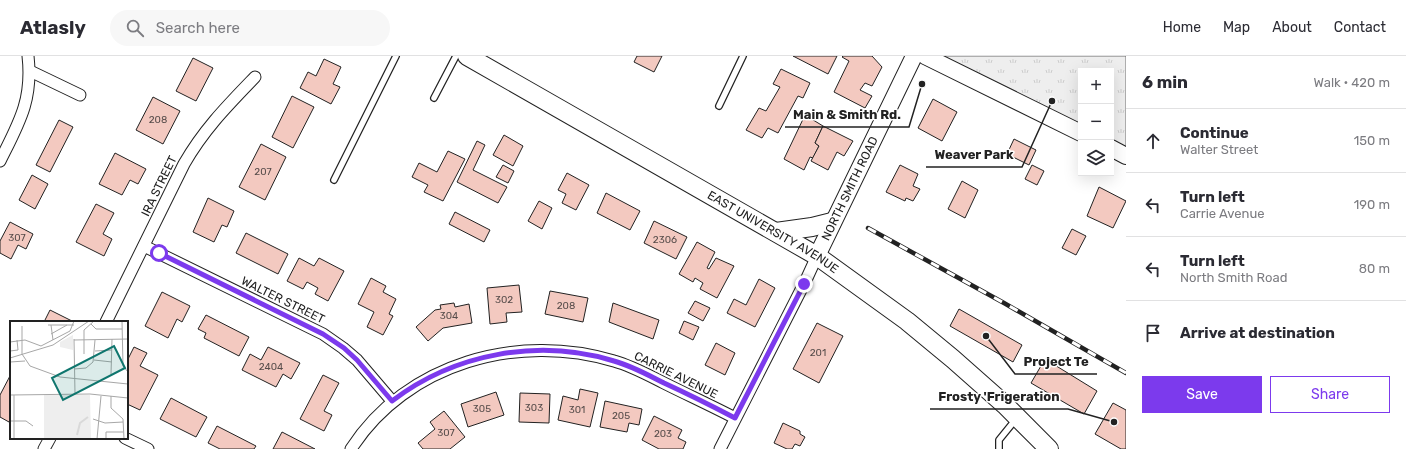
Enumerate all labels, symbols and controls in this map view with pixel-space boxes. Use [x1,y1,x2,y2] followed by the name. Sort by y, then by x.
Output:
[110,10,390,46] search box
[20,16,86,39] text: Atlasly
[124,17,146,39] icon: search
[156,19,240,37] text: Search here
[1163,19,1201,36] text: Home
[1223,19,1250,36] text: Map
[1272,19,1312,36] text: About
[1334,19,1386,36] text: Contact
[1078,68,1114,176] map controls
[1078,68,1114,104] button: +
[1142,72,1188,92] text: 6 min
[1314,75,1390,90] text: Walk · 420 m
[785,102,909,127] callout: Main & Smith Rd.
[1078,104,1114,140] button: −
[793,107,901,122] text: Main & Smith Rd.
[149,114,167,126] house number: 208
[1180,124,1249,142] text: Continue
[1142,130,1164,152] icon: ahead
[1354,133,1390,148] text: 150 m
[819,134,881,243] street label: NORTH SMITH ROAD
[1078,140,1114,176] button: layers
[926,142,1022,167] callout: Weaver Park
[1180,142,1258,157] text: Walter Street
[934,147,1014,162] text: Weaver Park
[138,153,180,218] street label: IRA STREET
[254,166,272,178] house number: 207
[705,188,841,276] street label: EAST UNIVERSITY AVENUE
[1180,188,1245,206] text: Turn left
[1142,194,1164,216] icon: left
[1354,197,1390,212] text: 190 m
[1180,206,1265,221] text: Carrie Avenue
[8,232,26,244] house number: 307
[653,234,677,246] house number: 2306
[150,244,168,262] route start
[1180,252,1245,270] text: Turn left
[1142,258,1164,280] icon: left
[1359,261,1390,276] text: 80 m
[1180,270,1287,285] text: North Smith Road
[239,274,327,326] street label: WALTER STREET
[795,275,813,293] route end
[495,294,513,306] house number: 302
[557,300,575,312] house number: 208
[440,310,458,322] house number: 304
[10,321,128,439] inset map
[1142,322,1164,344] icon: arrive
[1180,324,1335,342] text: Arrive at destination
[810,347,826,359] house number: 201
[632,349,720,401] street label: CARRIE AVENUE
[1015,349,1097,374] callout: Project Te
[1023,354,1089,369] text: Project Te
[259,361,283,373] house number: 2404
[1142,376,1262,413] button: Save
[1270,376,1390,413] button: Share
[930,384,1068,409] callout: Frosty 'Frigeration
[938,389,1060,404] text: Frosty 'Frigeration
[525,402,543,414] house number: 303
[473,403,491,415] house number: 305
[569,404,585,416] house number: 301
[612,410,630,422] house number: 205
[437,427,455,439] house number: 307
[654,428,672,440] house number: 203

